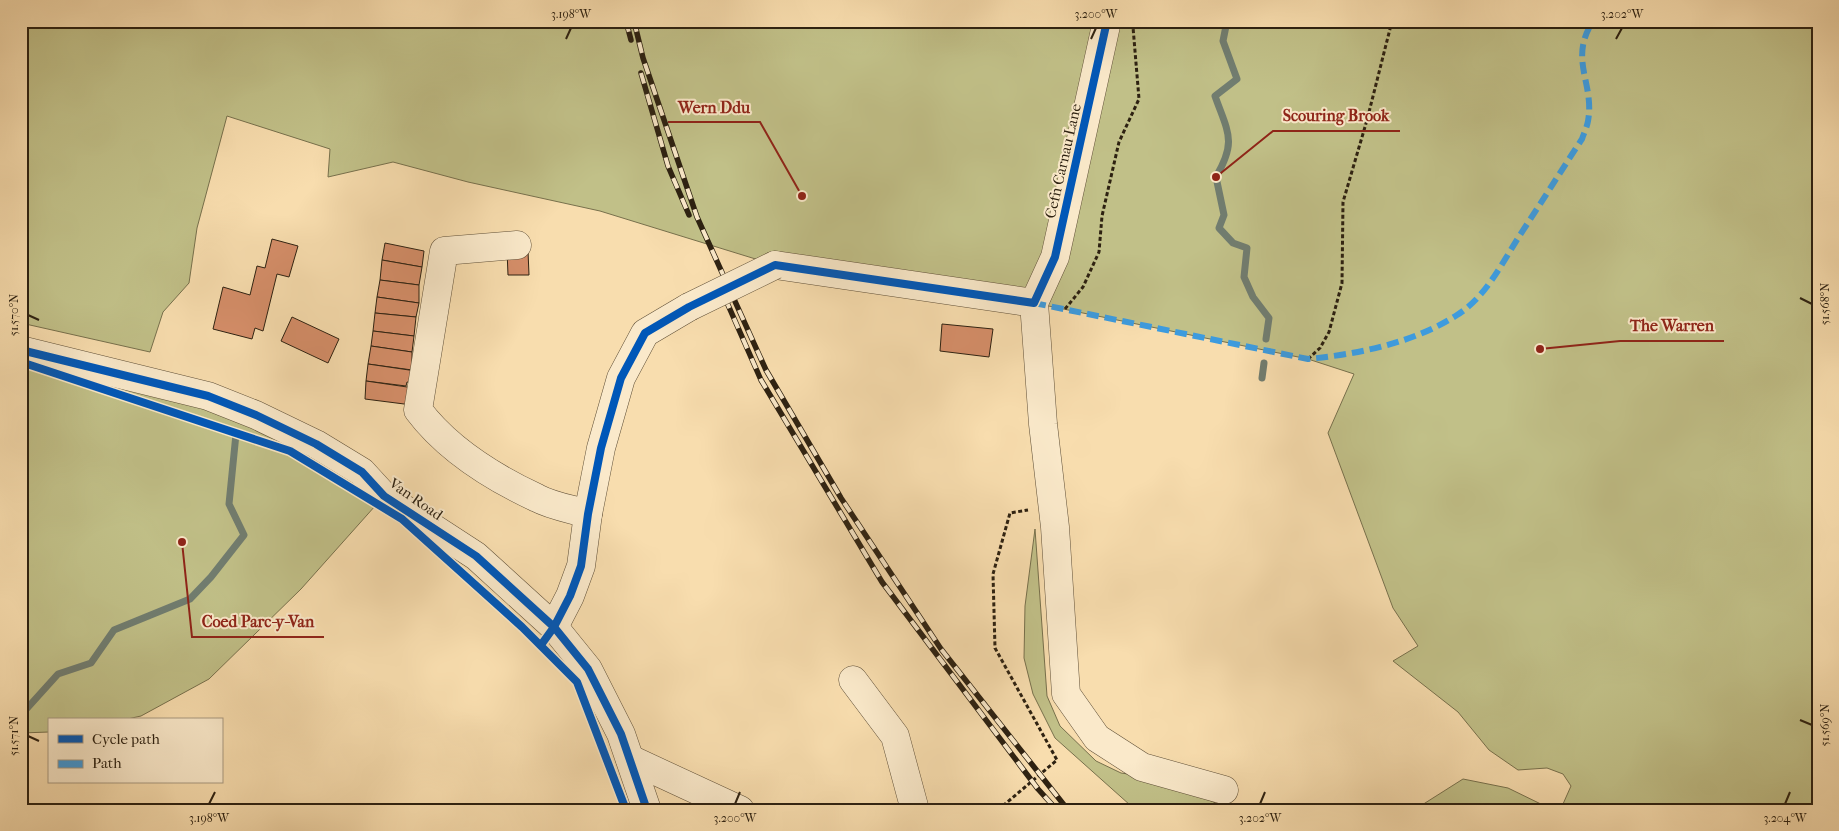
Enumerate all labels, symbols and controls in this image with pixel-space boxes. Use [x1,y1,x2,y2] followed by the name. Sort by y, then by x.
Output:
[551,7,592,21] text: 3.198°W
[1075,7,1119,21] text: 3.200°W
[1601,7,1644,21] text: 3.202°W
[668,91,760,122] callout: Wern Ddu
[677,98,751,117] text: Wern Ddu
[1273,100,1400,131] callout: Scouring Brook
[1041,101,1085,220] street label: Cefn Carnau Lane
[1283,106,1390,126] text: Scouring Brook
[1818,283,1832,325] text: 51.568°N
[7,294,21,336] text: 51.570°N
[1620,310,1724,341] callout: The Warren
[1629,316,1715,335] text: The Warren
[385,474,447,524] street label: Van Road
[192,606,324,637] callout: Coed Parc-y-Van
[202,612,315,632] text: Coed Parc-y-Van
[1818,704,1832,746] text: 51.569°N
[7,716,21,756] text: 51.571°N
[48,718,222,784] legend
[92,730,160,748] text: Cycle path
[92,754,122,772] text: Path
[189,811,230,825] text: 3.198°W
[714,811,758,825] text: 3.200°W
[1239,811,1282,825] text: 3.202°W
[1763,811,1808,825] text: 3.204°W

